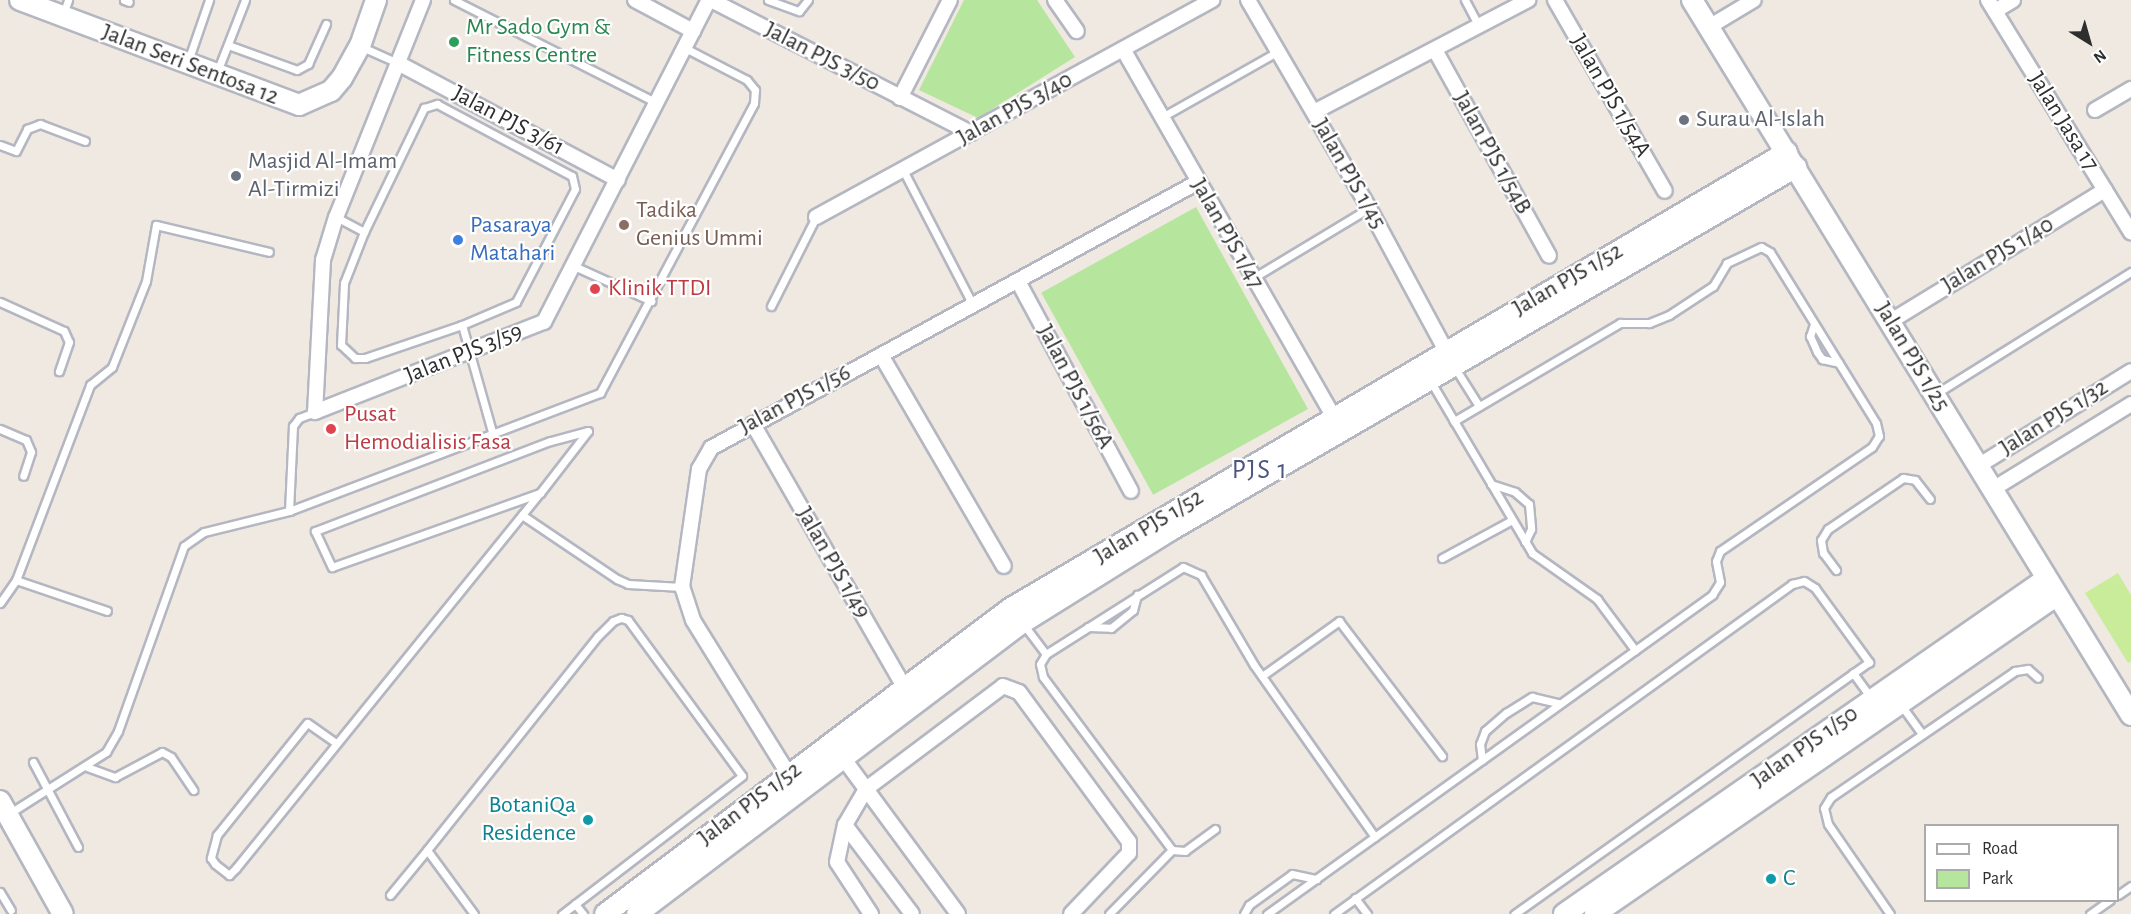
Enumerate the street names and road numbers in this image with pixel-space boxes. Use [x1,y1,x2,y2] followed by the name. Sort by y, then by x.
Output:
[759,16,885,98] street label: Jalan PJS 3/50
[98,18,282,112] street label: Jalan Seri Sentosa 12
[1563,29,1657,163] street label: Jalan PJS 1/54A
[952,66,1078,152] street label: Jalan PJS 3/40
[2021,67,2105,177] street label: Jalan Jasa 17
[447,79,569,163] street label: Jalan PJS 3/61
[1446,87,1538,219] street label: Jalan PJS 1/54B
[1306,113,1392,235] street label: Jalan PJS 1/45
[1184,174,1270,294] street label: Jalan PJS 1/47
[1937,210,2059,300] street label: Jalan PJS 1/40
[1508,237,1628,323] street label: Jalan PJS 1/52
[1868,297,1956,417] street label: Jalan PJS 1/25
[401,317,527,391] street label: Jalan PJS 3/59
[1030,320,1120,454] street label: Jalan PJS 1/56A
[734,358,856,442] street label: Jalan PJS 1/56
[1994,373,2114,463] street label: Jalan PJS 1/32
[1089,483,1209,571] street label: Jalan PJS 1/52
[789,502,877,624] street label: Jalan PJS 1/49
[1746,700,1864,794] street label: Jalan PJS 1/50
[692,756,808,852] street label: Jalan PJS 1/52

